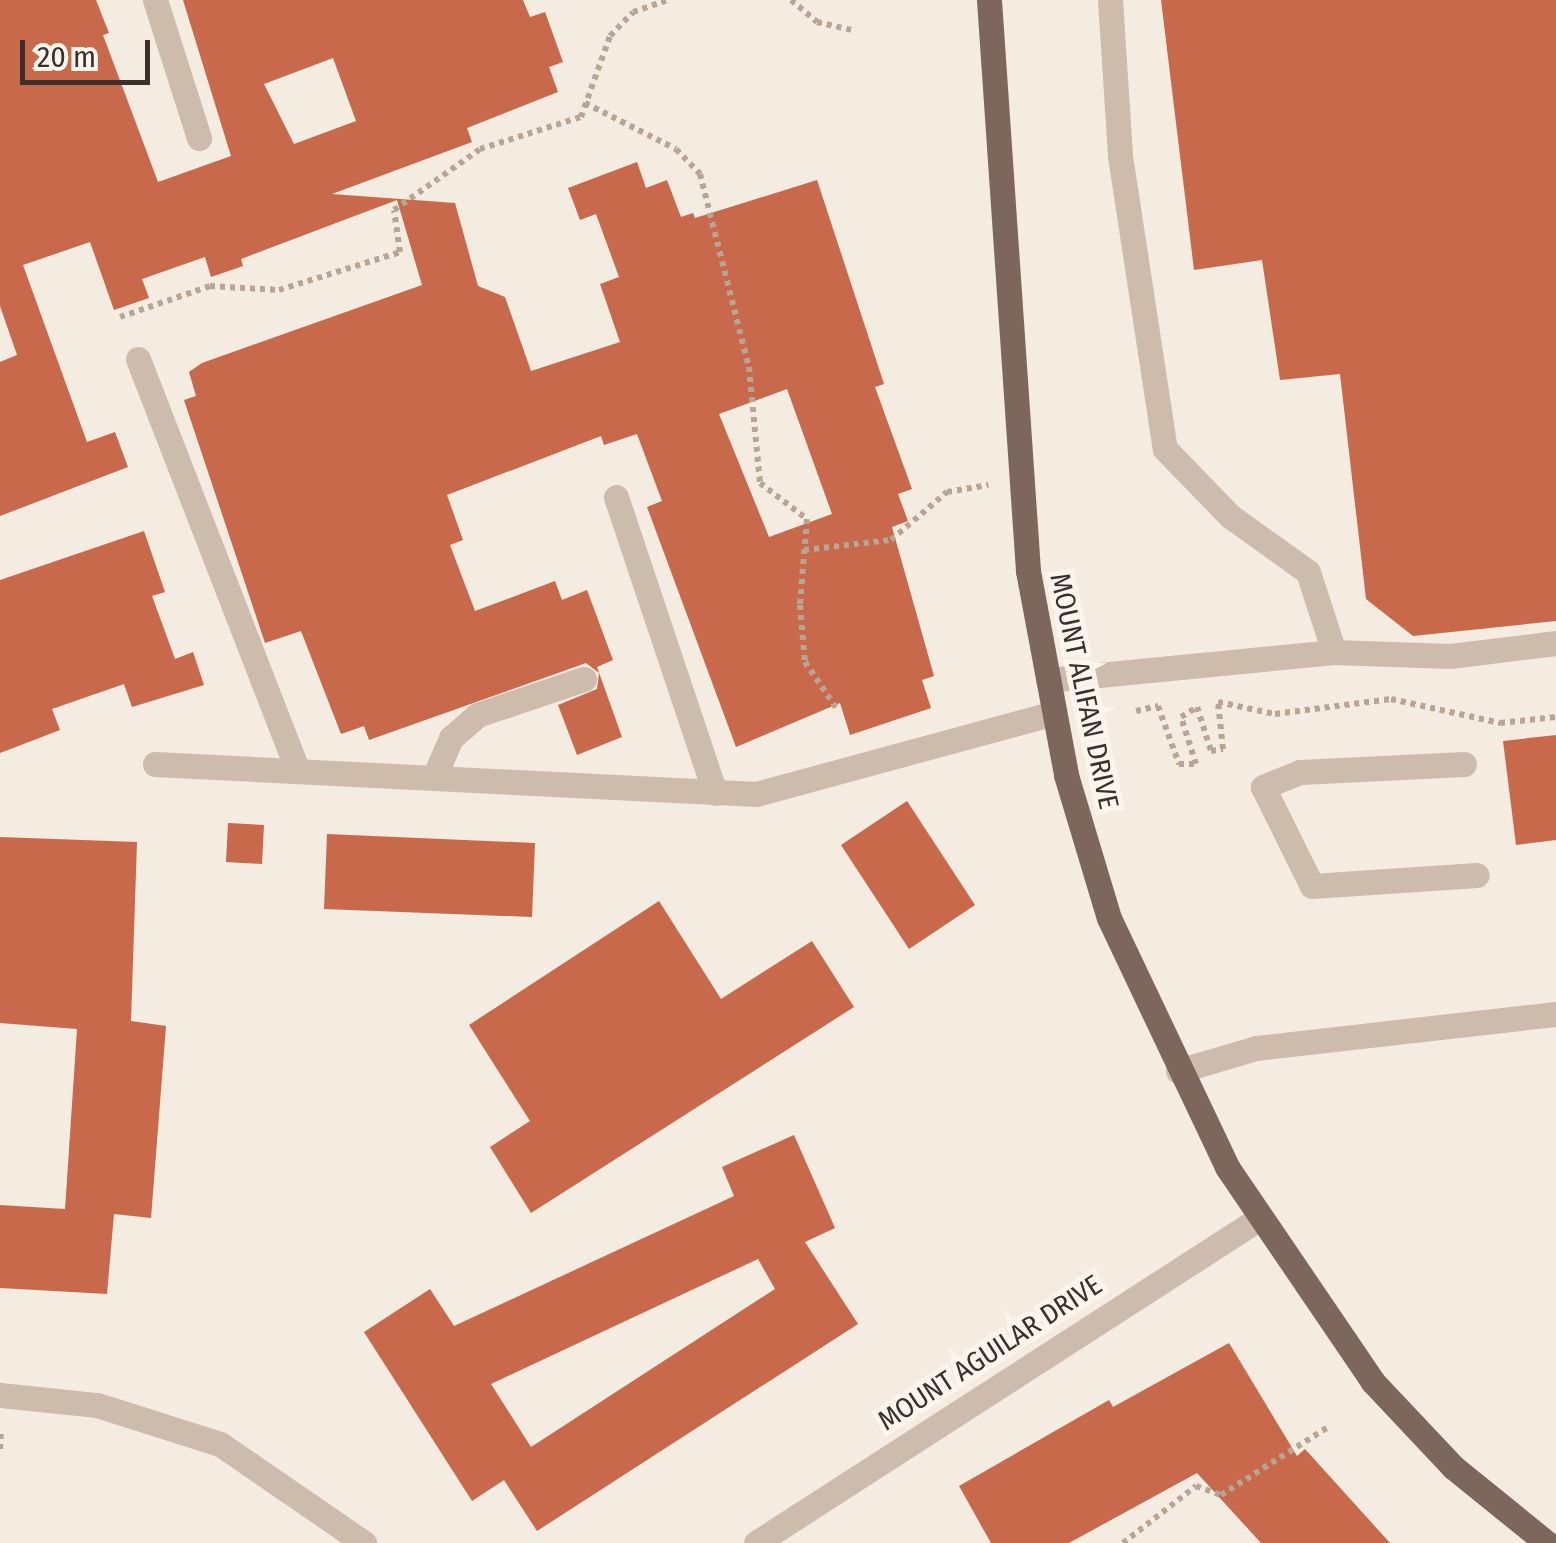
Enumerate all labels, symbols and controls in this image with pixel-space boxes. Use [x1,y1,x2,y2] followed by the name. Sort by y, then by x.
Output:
[25,20,155,82] scale bar
[37,39,96,75] text: 20 m
[1043,570,1125,812] street label: MOUNT ALIFAN DRIVE
[872,1268,1108,1438] street label: MOUNT AGUILAR DRIVE

